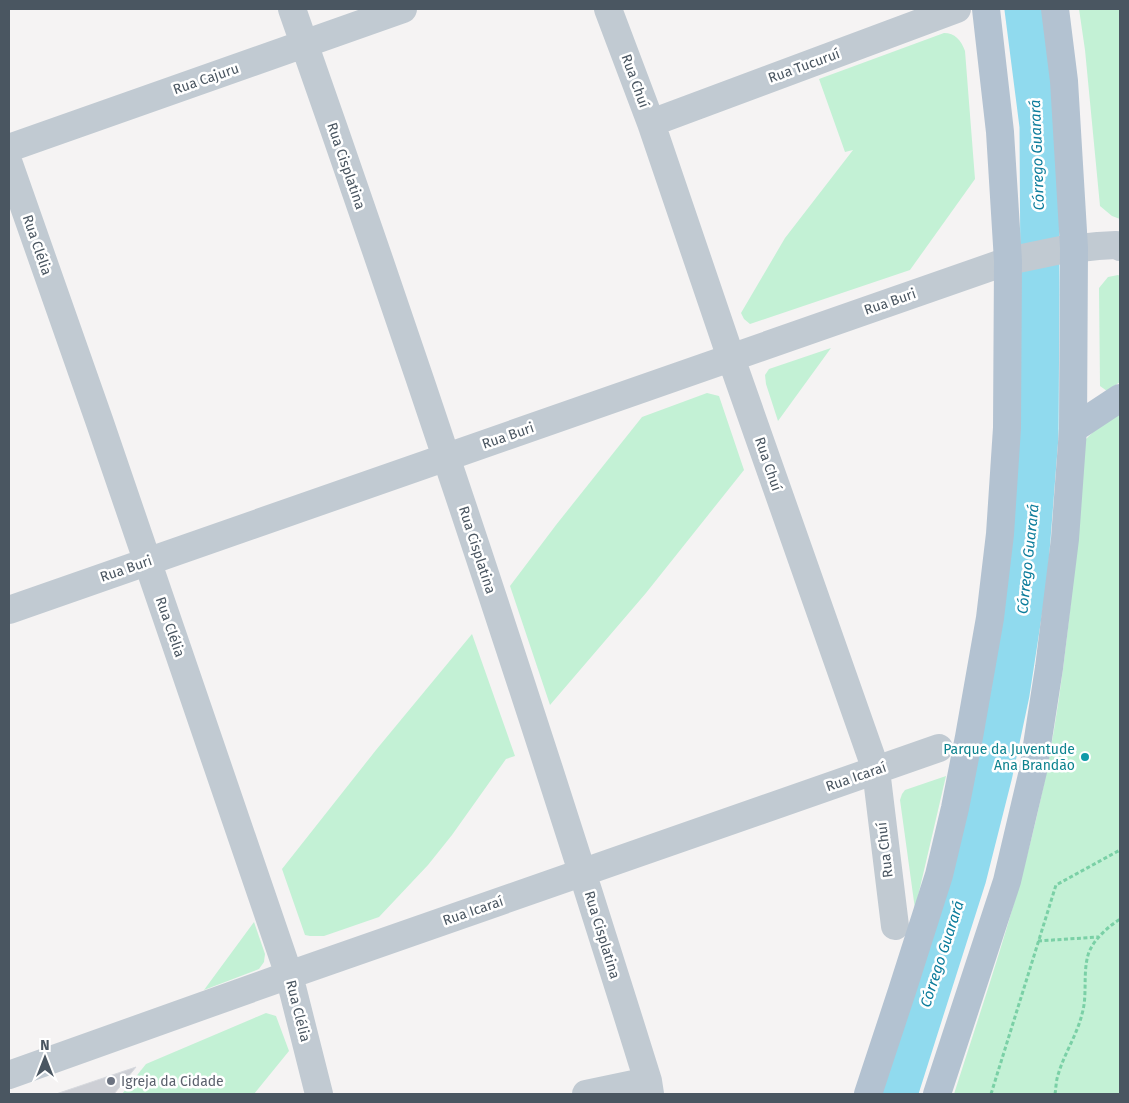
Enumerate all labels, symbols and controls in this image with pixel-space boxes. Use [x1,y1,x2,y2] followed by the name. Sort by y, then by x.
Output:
[766,45,842,87] street label: Rua Tucuruí
[617,52,653,110] street label: Rua Chuí
[171,60,241,98] street label: Rua Cajuru
[1026,99,1048,211] water label: Córrego Guarará
[323,120,369,212] street label: Rua Cisplatina
[19,212,55,278] street label: Rua Clélia
[862,285,918,319] street label: Rua Buri
[480,419,536,453] street label: Rua Buri
[751,435,785,493] street label: Rua Chuí
[1013,503,1043,615] water label: Córrego Guarará
[455,504,499,596] street label: Rua Cisplatina
[98,552,154,586] street label: Rua Buri
[152,594,188,660] street label: Rua Clélia
[943,741,1075,774] place label: Parque da Juventude Ana Brandão
[1079,751,1091,763] marker: Parque da Juventude Ana Brandão
[824,759,888,795] street label: Rua Icaraí
[873,821,897,879] street label: Rua Chuí
[581,889,623,981] street label: Rua Cisplatina
[441,893,505,929] street label: Rua Icaraí
[916,899,968,1009] water label: Córrego Guarará
[282,978,314,1044] street label: Rua Clélia
[20,1033,70,1083] north arrow
[40,1037,50,1054] text: N
[121,1073,224,1090] place label: Igreja da Cidade
[105,1075,117,1087] marker: Igreja da Cidade

